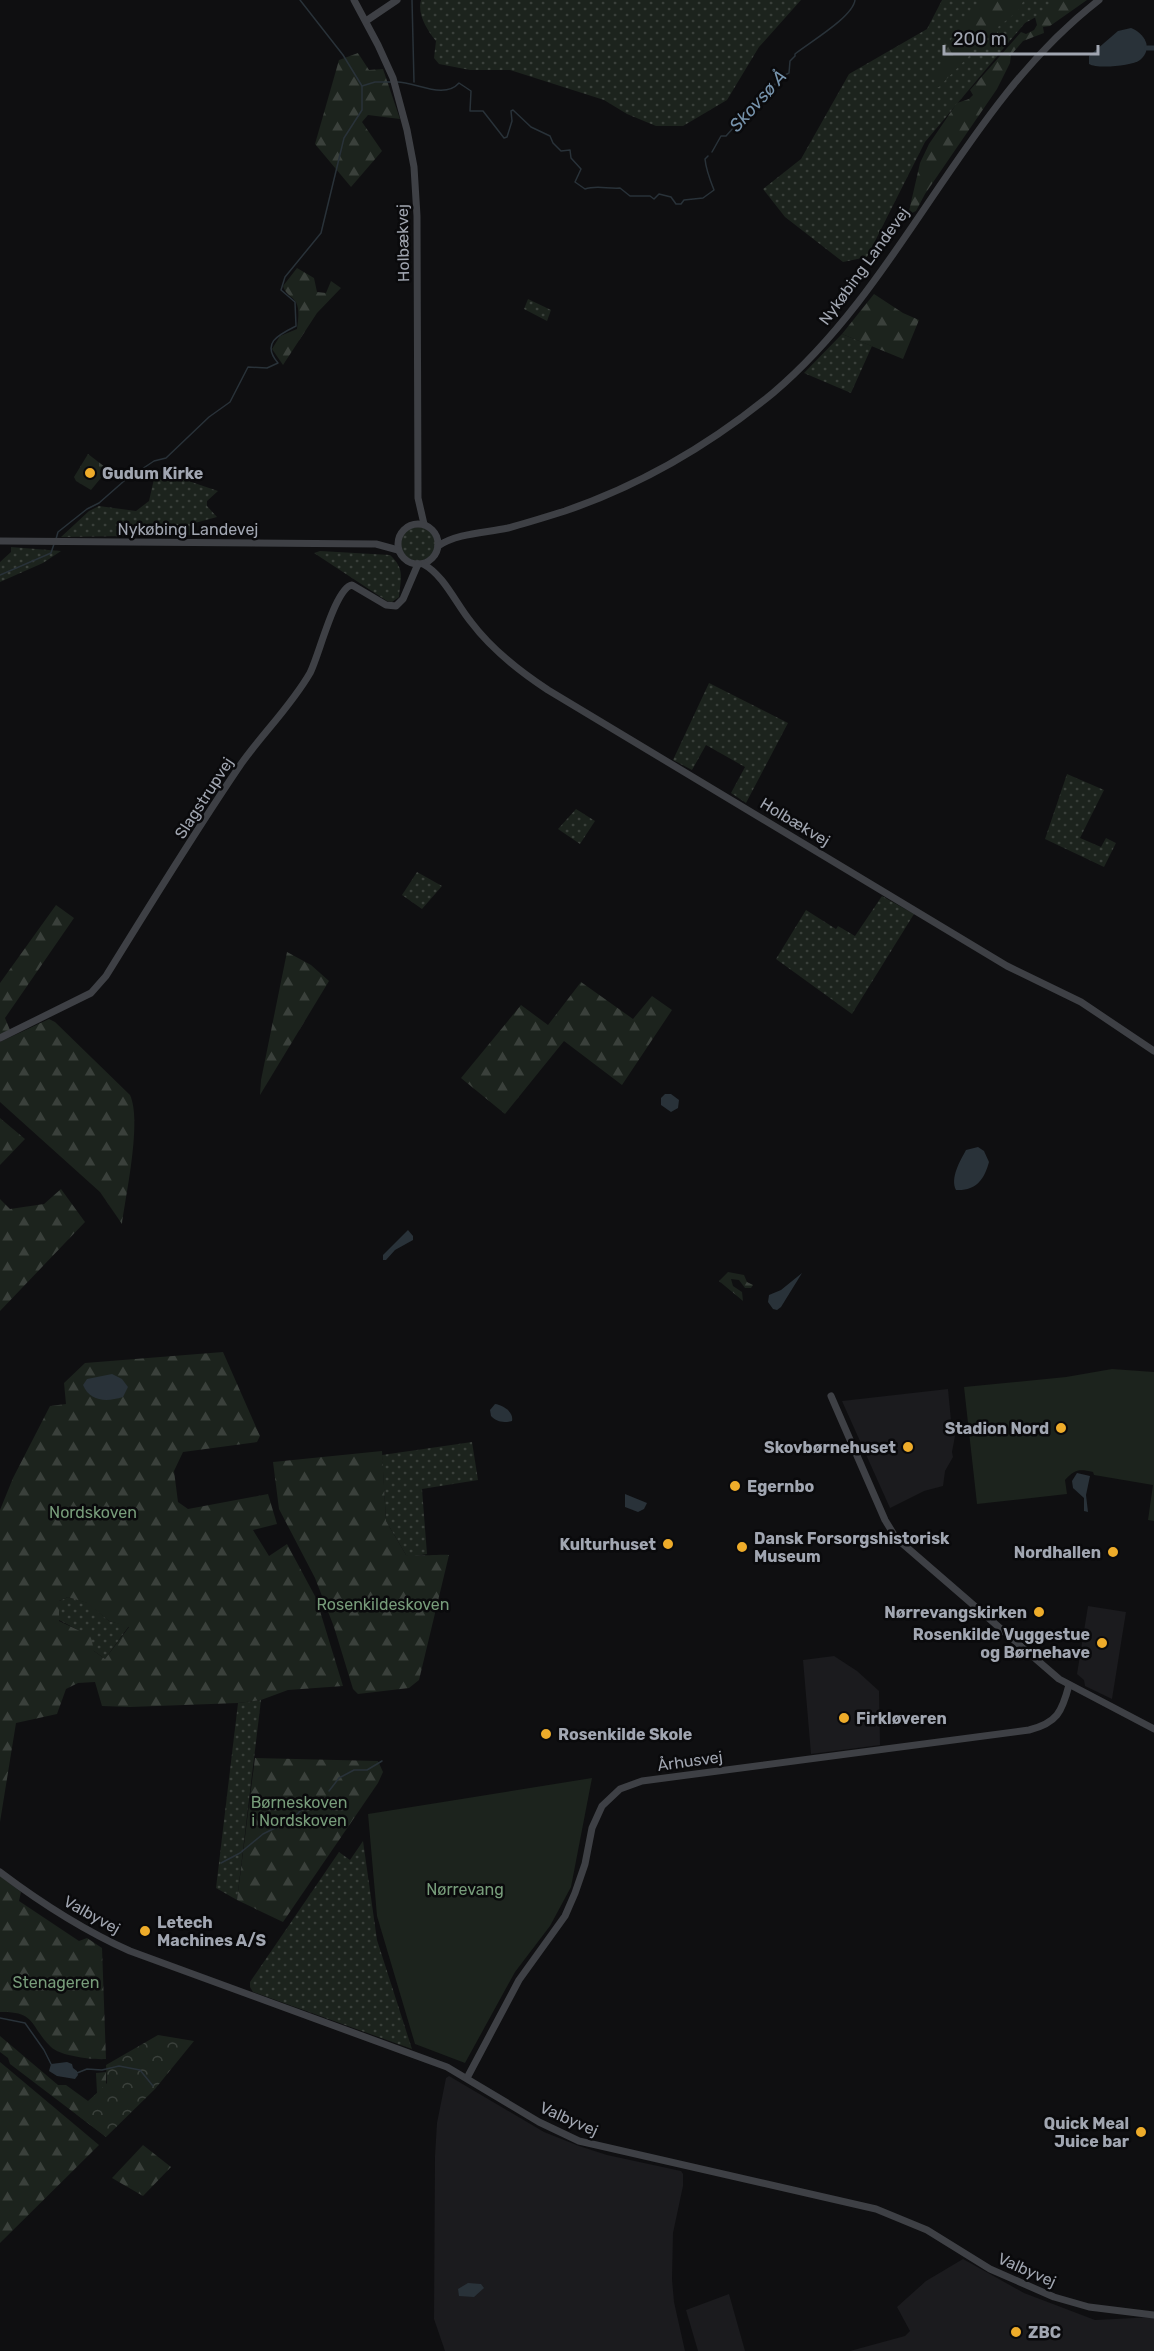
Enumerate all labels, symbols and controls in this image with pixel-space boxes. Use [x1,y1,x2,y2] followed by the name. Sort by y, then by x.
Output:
[944,18,1098,56] scale bar
[953,28,1007,50] text: 200 m
[725,66,791,136] water label: Skovsø Å
[815,203,913,329] street label: Nykøbing Landevej
[393,204,413,282] street label: Holbækvej
[102,464,203,483] place label: Gudum Kirke
[83,466,97,480] marker: Gudum Kirke
[118,520,258,539] street label: Nykøbing Landevej
[171,754,237,842] street label: Slagstrupvej
[757,794,833,850] street label: Holbækvej
[945,1419,1049,1438] place label: Stadion Nord
[1054,1421,1068,1435] marker: Stadion Nord
[764,1438,897,1457] place label: Skovbørnehuset
[901,1440,915,1454] marker: Skovbørnehuset
[747,1477,814,1496] place label: Egernbo
[728,1479,742,1493] marker: Egernbo
[49,1503,137,1522] park label: Nordskoven
[754,1529,950,1566] place label: Dansk Forsorgshistorisk Museum
[559,1535,657,1554] place label: Kulturhuset
[661,1537,675,1551] marker: Kulturhuset
[735,1540,749,1554] marker: Dansk Forsorgshistorisk Museum
[1014,1543,1101,1562] place label: Nordhallen
[1106,1545,1120,1559] marker: Nordhallen
[316,1595,450,1614] park label: Rosenkildeskoven
[884,1603,1027,1622] place label: Nørrevangskirken
[1032,1605,1046,1619] marker: Nørrevangskirken
[913,1625,1090,1662] place label: Rosenkilde Vuggestue og Børnehave
[1095,1636,1109,1650] marker: Rosenkilde Vuggestue og Børnehave
[856,1709,947,1728] place label: Firkløveren
[837,1711,851,1725] marker: Firkløveren
[558,1725,692,1744] place label: Rosenkilde Skole
[539,1727,553,1741] marker: Rosenkilde Skole
[656,1747,724,1775] street label: Århusvej
[251,1793,347,1830] park label: Børneskoven i Nordskoven
[426,1880,504,1899] park label: Nørrevang
[60,1892,124,1938] street label: Valbyvej
[157,1913,266,1950] place label: Letech Machines A/S
[138,1924,152,1938] marker: Letech Machines A/S
[13,1973,99,1992] park label: Stenageren
[537,2098,601,2140] street label: Valbyvej
[1044,2114,1130,2151] place label: Quick Meal Juice bar
[1134,2125,1148,2139] marker: Quick Meal Juice bar
[995,2249,1059,2291] street label: Valbyvej
[1028,2323,1061,2342] place label: ZBC
[1009,2325,1023,2339] marker: ZBC

